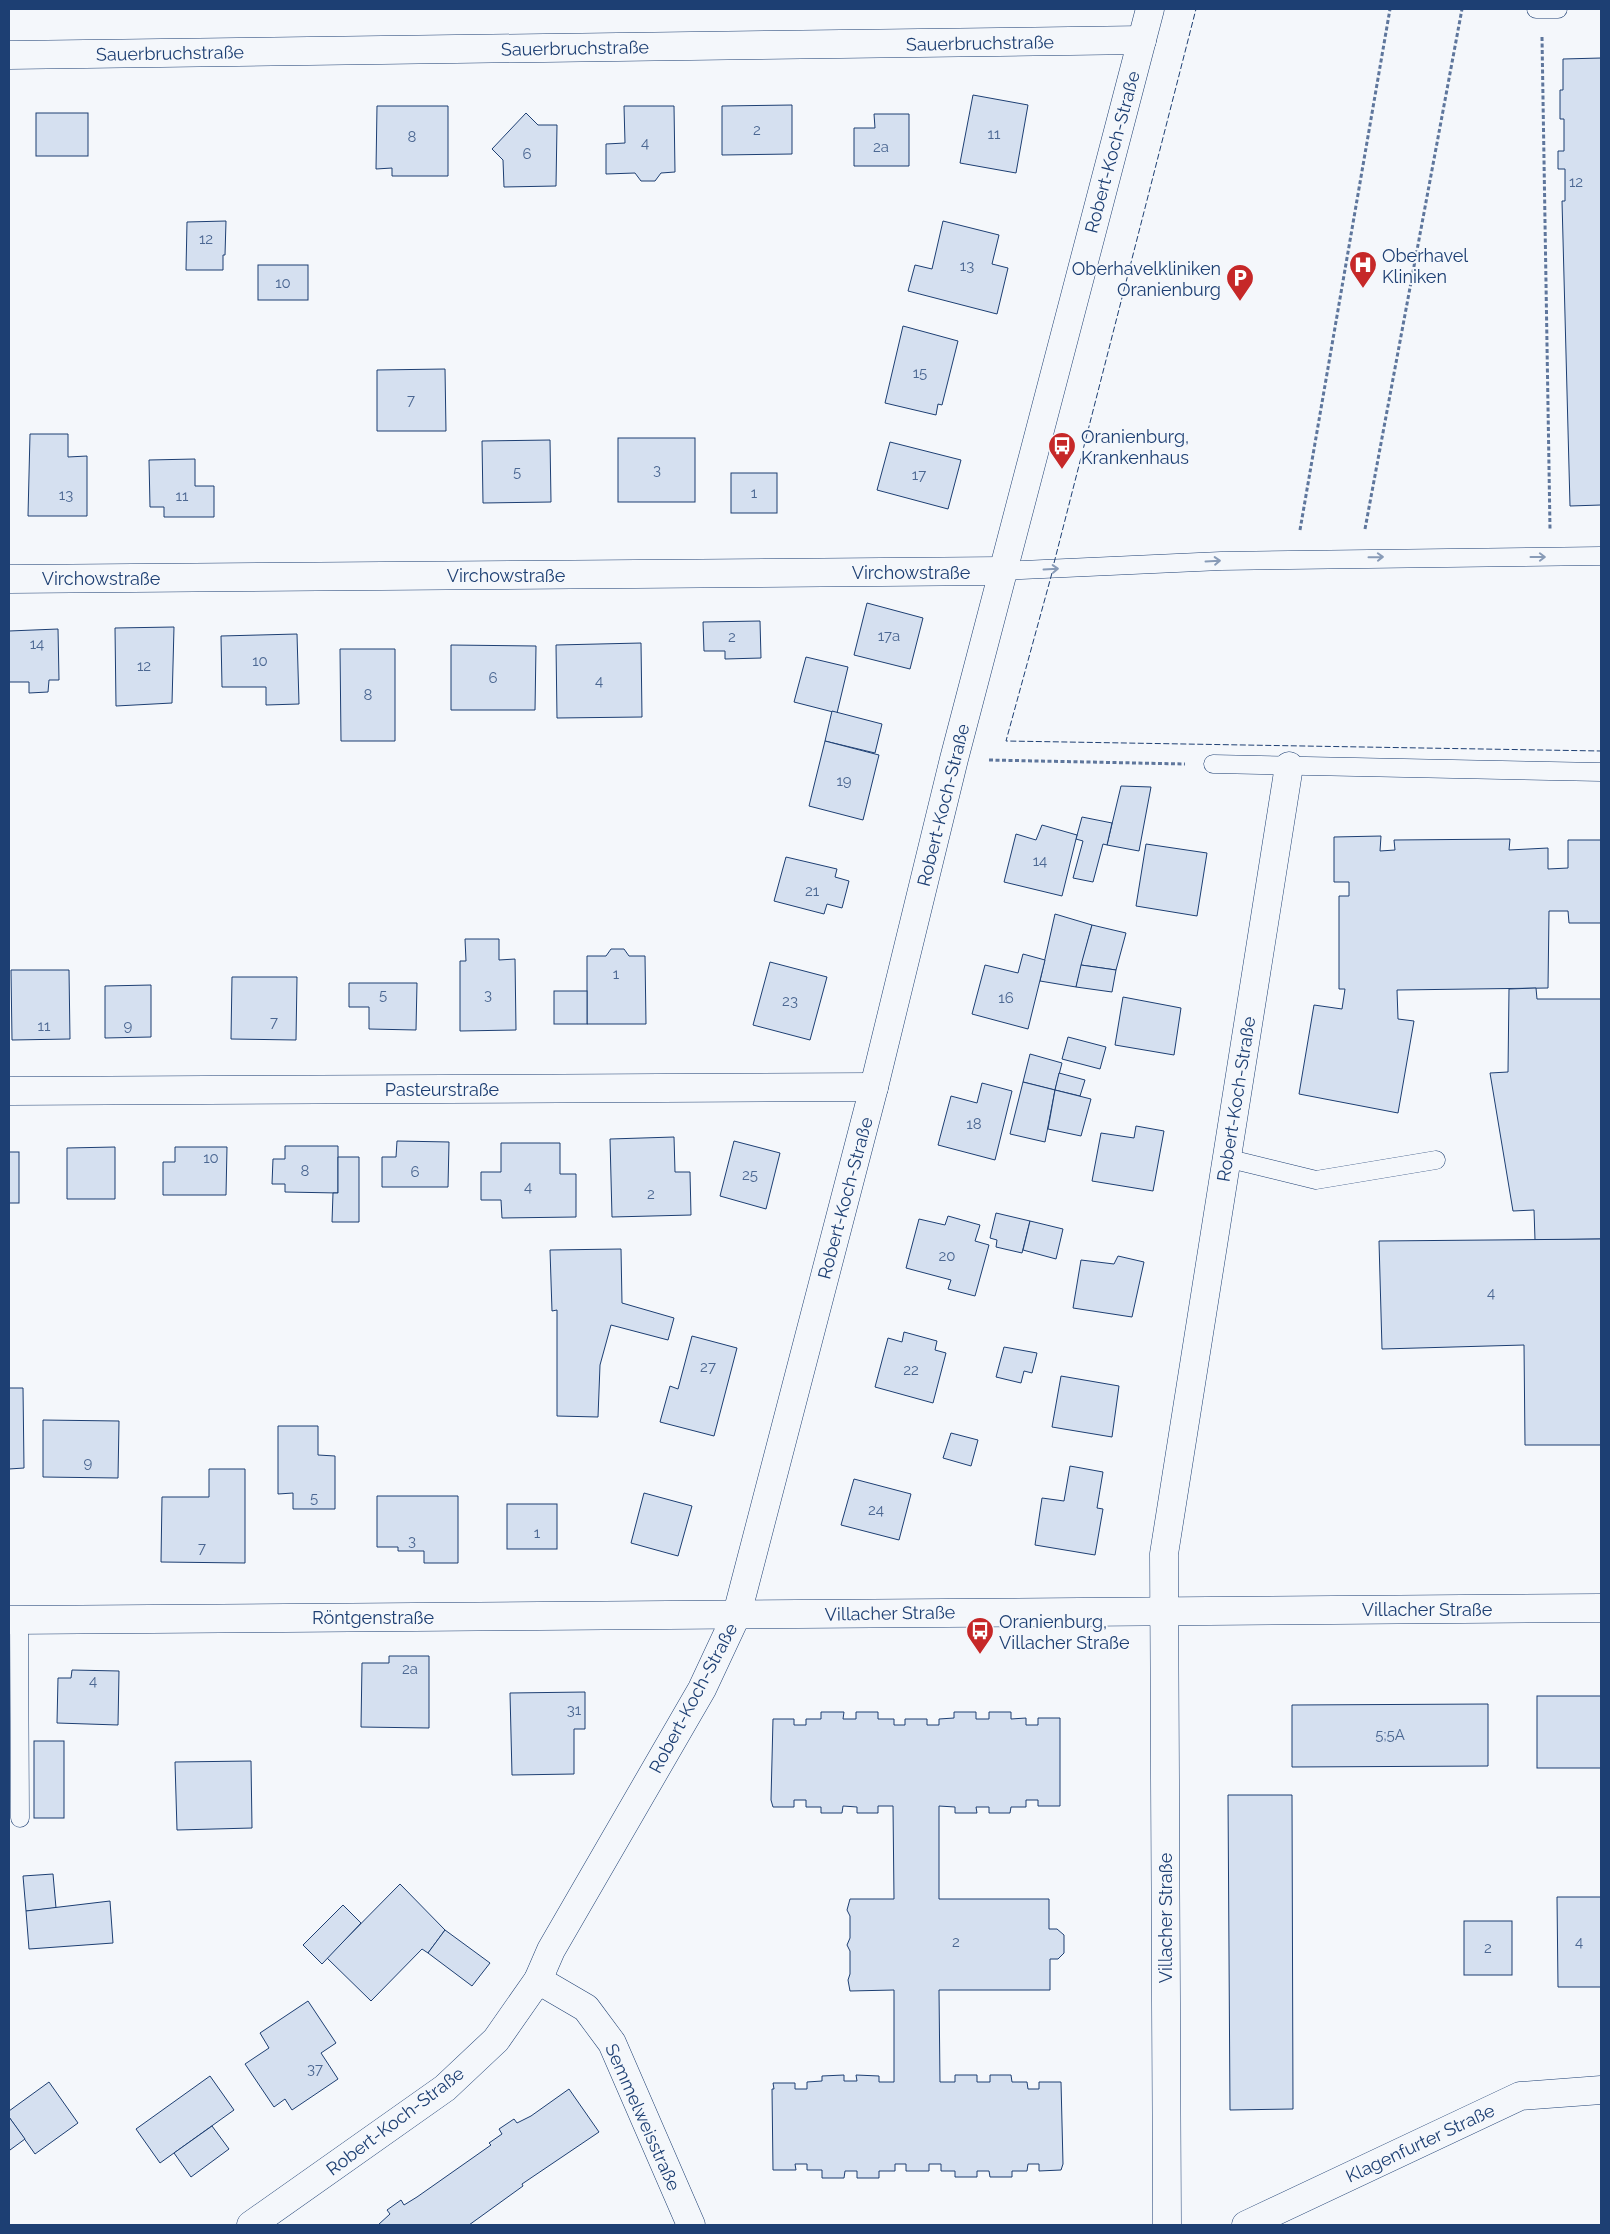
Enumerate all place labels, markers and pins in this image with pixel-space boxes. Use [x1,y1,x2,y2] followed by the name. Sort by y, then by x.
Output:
[1382,245,1468,287] place label: Oberhavel Kliniken
[1348,250,1378,289] hospital icon: Oberhavel Kliniken
[1072,258,1221,300] place label: Oberhavelkliniken Oranienburg
[1225,263,1255,302] parking icon: Oberhavelkliniken Oranienburg
[1081,426,1189,468] place label: Oranienburg, Krankenhaus
[1047,431,1077,470] bus stop icon: Oranienburg, Krankenhaus
[999,1611,1130,1653] place label: Oranienburg, Villacher Straße
[965,1616,995,1655] bus stop icon: Oranienburg, Villacher Straße

